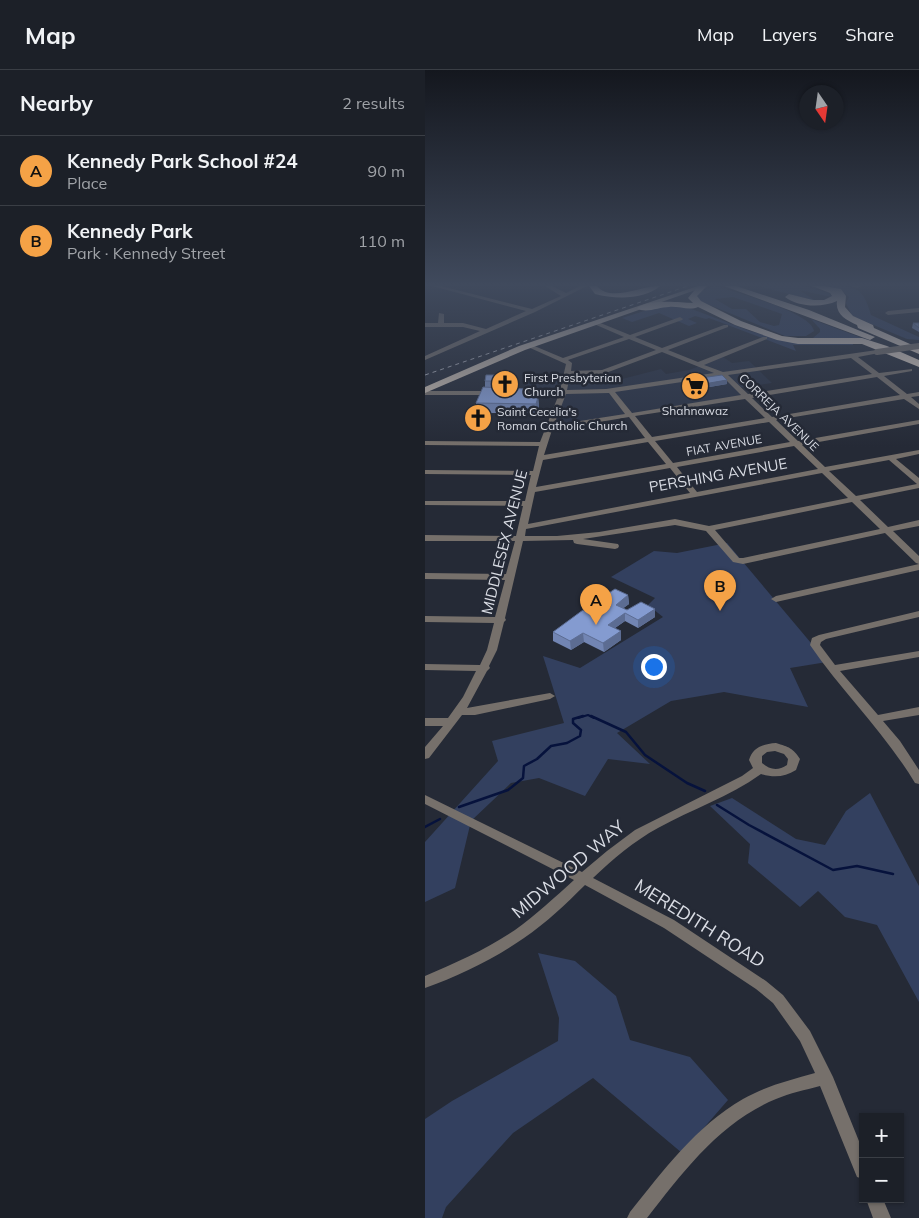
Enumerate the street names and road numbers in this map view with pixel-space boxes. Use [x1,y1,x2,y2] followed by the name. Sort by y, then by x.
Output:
[736,370,822,454] street label: CORREJA AVENUE
[685,431,763,459] street label: FIAT AVENUE
[647,453,789,497] street label: PERSHING AVENUE
[477,468,531,616] street label: MIDDLESEX AVENUE
[507,814,630,923] street label: MIDWOOD WAY
[631,874,769,972] street label: MEREDITH ROAD

